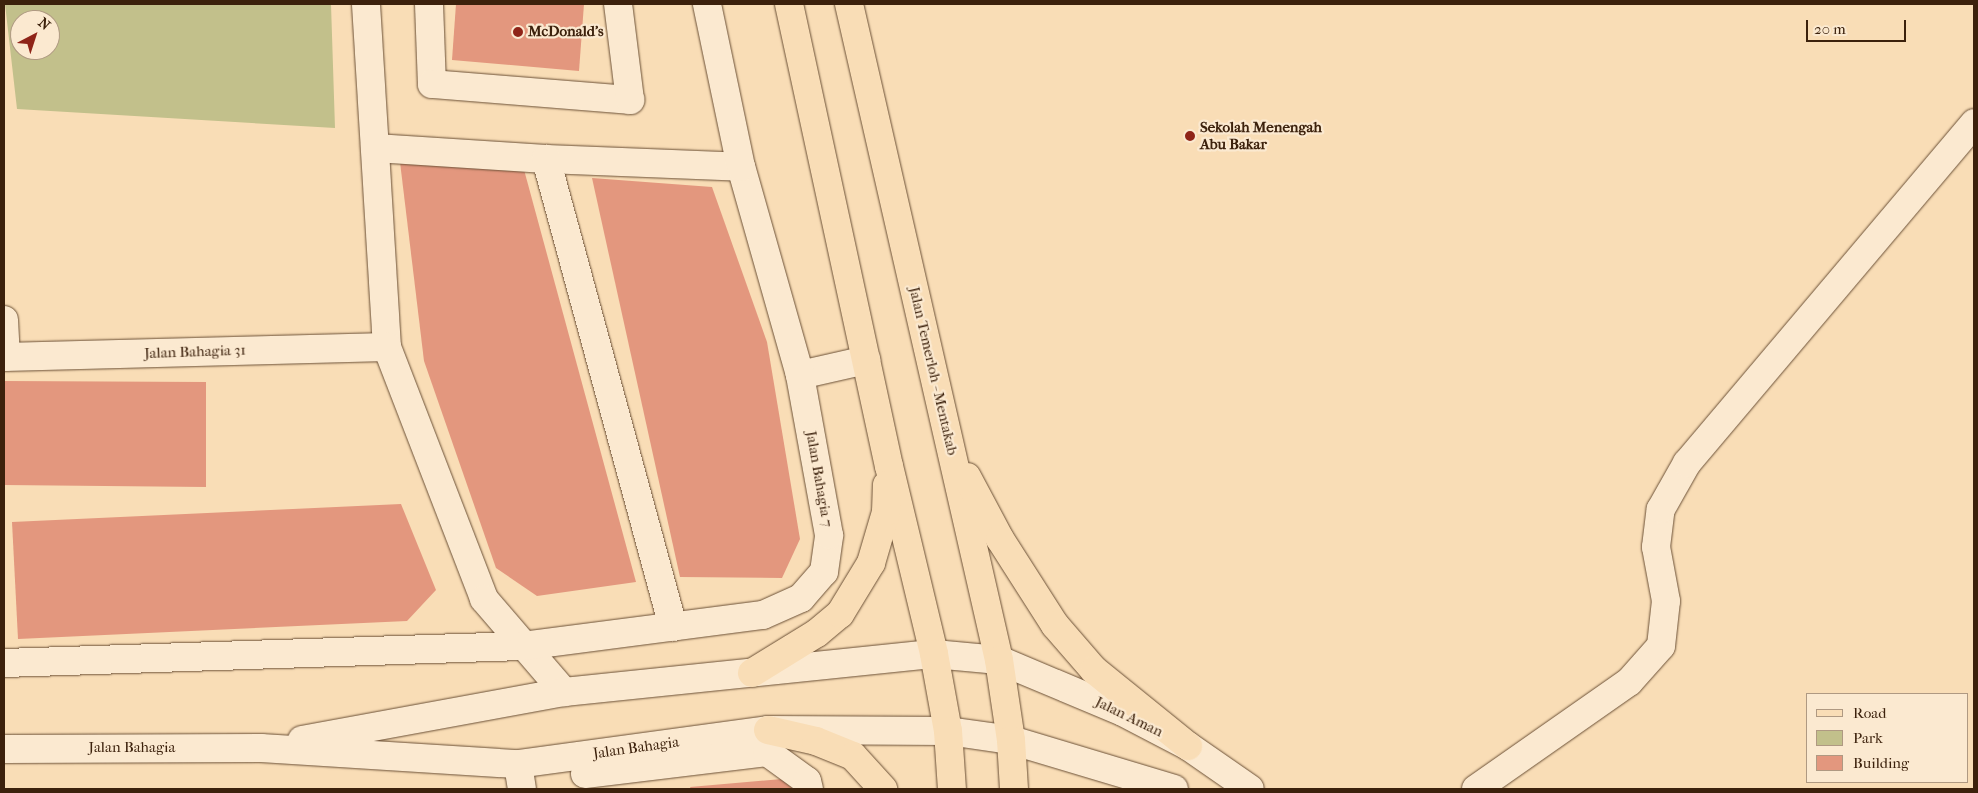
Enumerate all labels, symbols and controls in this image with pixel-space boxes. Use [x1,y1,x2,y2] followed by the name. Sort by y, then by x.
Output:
[10,10,60,60] north arrow
[1808,10,1908,42] scale bar
[35,14,54,34] text: N
[1814,20,1846,38] text: 20 m
[528,23,604,41] place label: McDonald's
[512,26,524,38] marker: McDonald's
[1200,118,1322,153] place label: Sekolah Menengah Abu Bakar
[1184,130,1196,142] marker: Sekolah Menengah Abu Bakar
[905,285,961,457] street label: Jalan Temerloh - Mentakab
[144,341,246,363] street label: Jalan Bahagia 31
[802,430,836,528] street label: Jalan Bahagia 7
[1092,693,1166,741] street label: Jalan Aman
[1806,693,1968,783] legend
[1853,704,1886,722] text: Road
[1853,729,1883,747] text: Park
[592,733,680,763] street label: Jalan Bahagia
[89,739,175,757] street label: Jalan Bahagia
[1853,754,1909,772] text: Building

